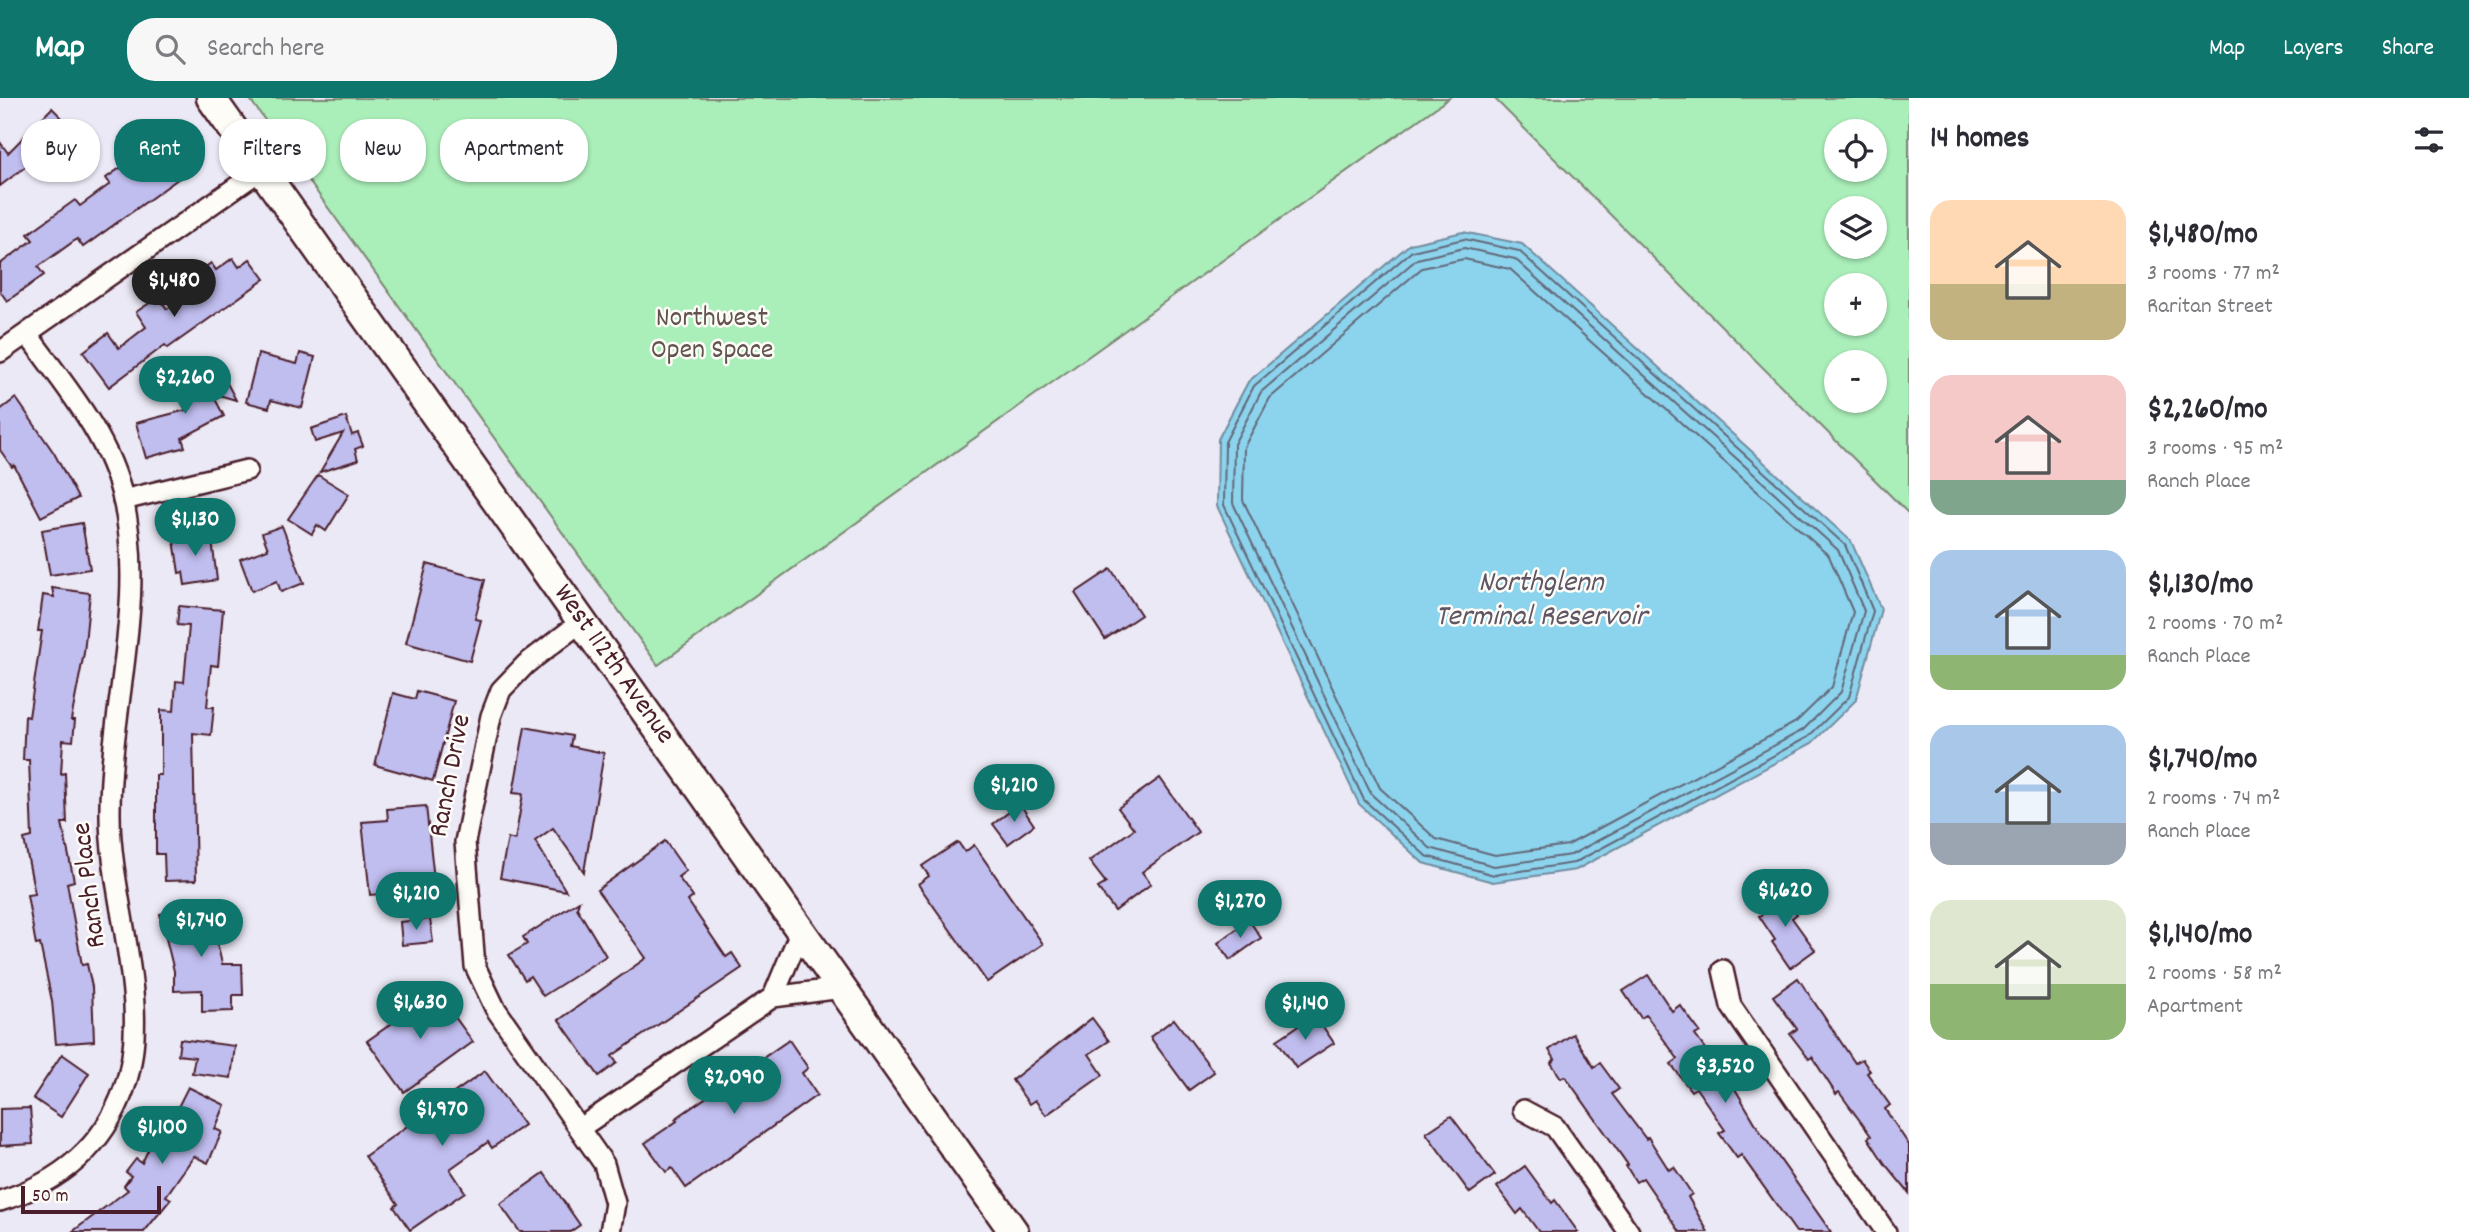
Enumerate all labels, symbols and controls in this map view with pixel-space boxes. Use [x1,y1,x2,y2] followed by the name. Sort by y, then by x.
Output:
[127,18,617,81] search box
[35,26,85,73] text: Map
[151,30,189,68] icon: search
[207,31,325,68] text: Search here
[2209,32,2245,66] text: Map
[2283,32,2344,66] text: Layers
[2382,32,2434,66] text: Share
[21,119,100,182] chip: Buy
[114,119,205,182] chip: Rent
[219,119,326,182] chip: Filters
[340,119,426,182] chip: New
[440,119,588,182] chip: Apartment
[1824,119,1887,413] map controls
[1824,119,1887,182] button: locate
[1930,119,2029,162] text: 14 homes
[2410,121,2448,159] icon: filters
[1824,196,1887,259] button: layers
[2147,215,2258,258] text: $1,480/mo
[1986,228,2070,312] icon: home
[2147,258,2280,291] text: 3 rooms · 77 m²
[117,260,231,319] pin: $1,480
[148,265,200,298] text: $1,480
[1824,273,1887,336] button: +
[2147,291,2273,324] text: Raritan Street
[651,300,773,372] park label: Northwest Open Space
[1824,350,1887,413] button: −
[128,356,242,416] pin: $2,260
[155,362,215,395] text: $2,260
[2147,390,2268,433] text: $2,260/mo
[1986,403,2070,487] icon: home
[2147,433,2283,466] text: 3 rooms · 95 m²
[2147,466,2251,499] text: Ranch Place
[138,498,252,558] pin: $1,130
[171,504,219,537] text: $1,130
[1435,563,1650,640] water label: Northglenn Terminal Reservoir
[2147,565,2253,608] text: $1,130/mo
[542,577,683,753] street label: West 112th Avenue
[1986,578,2070,662] icon: home
[2147,608,2283,641] text: 2 rooms · 70 m²
[2147,641,2251,674] text: Ranch Place
[421,711,483,841] street label: Ranch Drive
[2147,740,2257,783] text: $1,740/mo
[1986,753,2070,837] icon: home
[957,764,1071,824] pin: $1,210
[990,770,1038,803] text: $1,210
[2147,783,2280,816] text: 2 rooms · 74 m²
[2147,816,2251,849] text: Ranch Place
[63,820,119,950] street label: Ranch Place
[1728,870,1842,929] pin: $1,620
[359,872,473,932] pin: $1,210
[1758,875,1812,908] text: $1,620
[392,878,440,911] text: $1,210
[1183,880,1297,940] pin: $1,270
[1214,886,1266,919] text: $1,270
[144,900,258,959] pin: $1,740
[175,905,227,938] text: $1,740
[2147,915,2252,958] text: $1,140/mo
[1986,928,2070,1012] icon: home
[2147,958,2282,991] text: 2 rooms · 58 m²
[363,982,477,1041] pin: $1,630
[1248,982,1362,1042] pin: $1,140
[392,987,448,1020] text: $1,630
[1281,988,1329,1021] text: $1,140
[2147,991,2243,1024] text: Apartment
[1668,1046,1782,1105] pin: $3,520
[1695,1051,1755,1084] text: $3,520
[677,1056,791,1116] pin: $2,090
[703,1062,765,1095] text: $2,090
[385,1088,499,1148] pin: $1,970
[416,1094,468,1127] text: $1,970
[105,1107,219,1166] pin: $1,100
[136,1112,188,1145] text: $1,100
[21,1183,161,1215] scale bar
[32,1184,69,1211] text: 50 m

